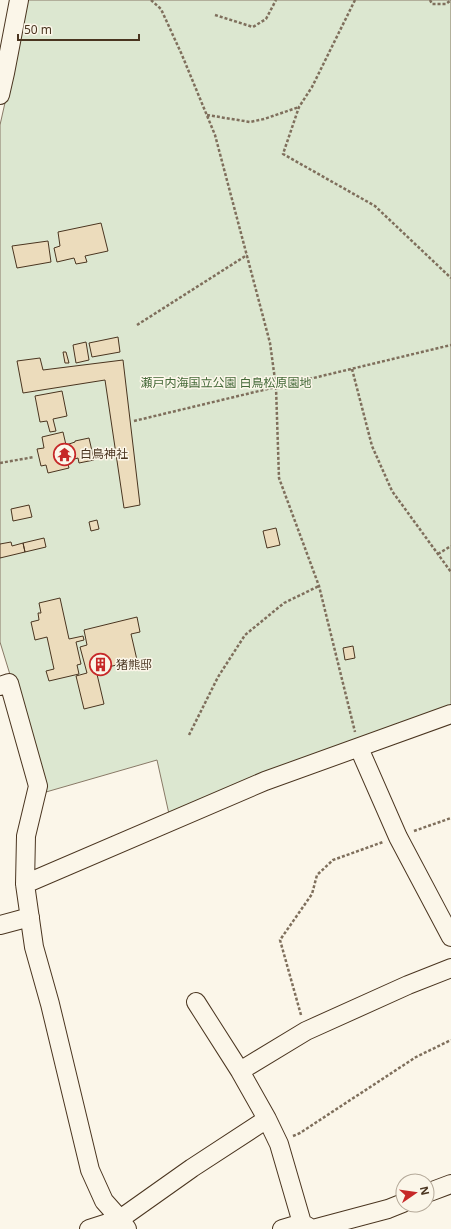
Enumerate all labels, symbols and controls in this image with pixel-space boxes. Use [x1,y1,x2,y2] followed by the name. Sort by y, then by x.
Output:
[18,16,139,42] scale bar
[24,21,52,38] text: 50 m
[140,374,312,391] park label: 瀬戸内海国立公園 白鳥松原園地
[52,441,78,467] temple icon: 白鳥神社
[80,445,128,462] place label: 白鳥神社
[88,652,114,678] building icon: 猪熊邸
[116,656,152,673] place label: 猪熊邸
[395,1173,435,1213] north arrow
[417,1185,434,1197] text: N

